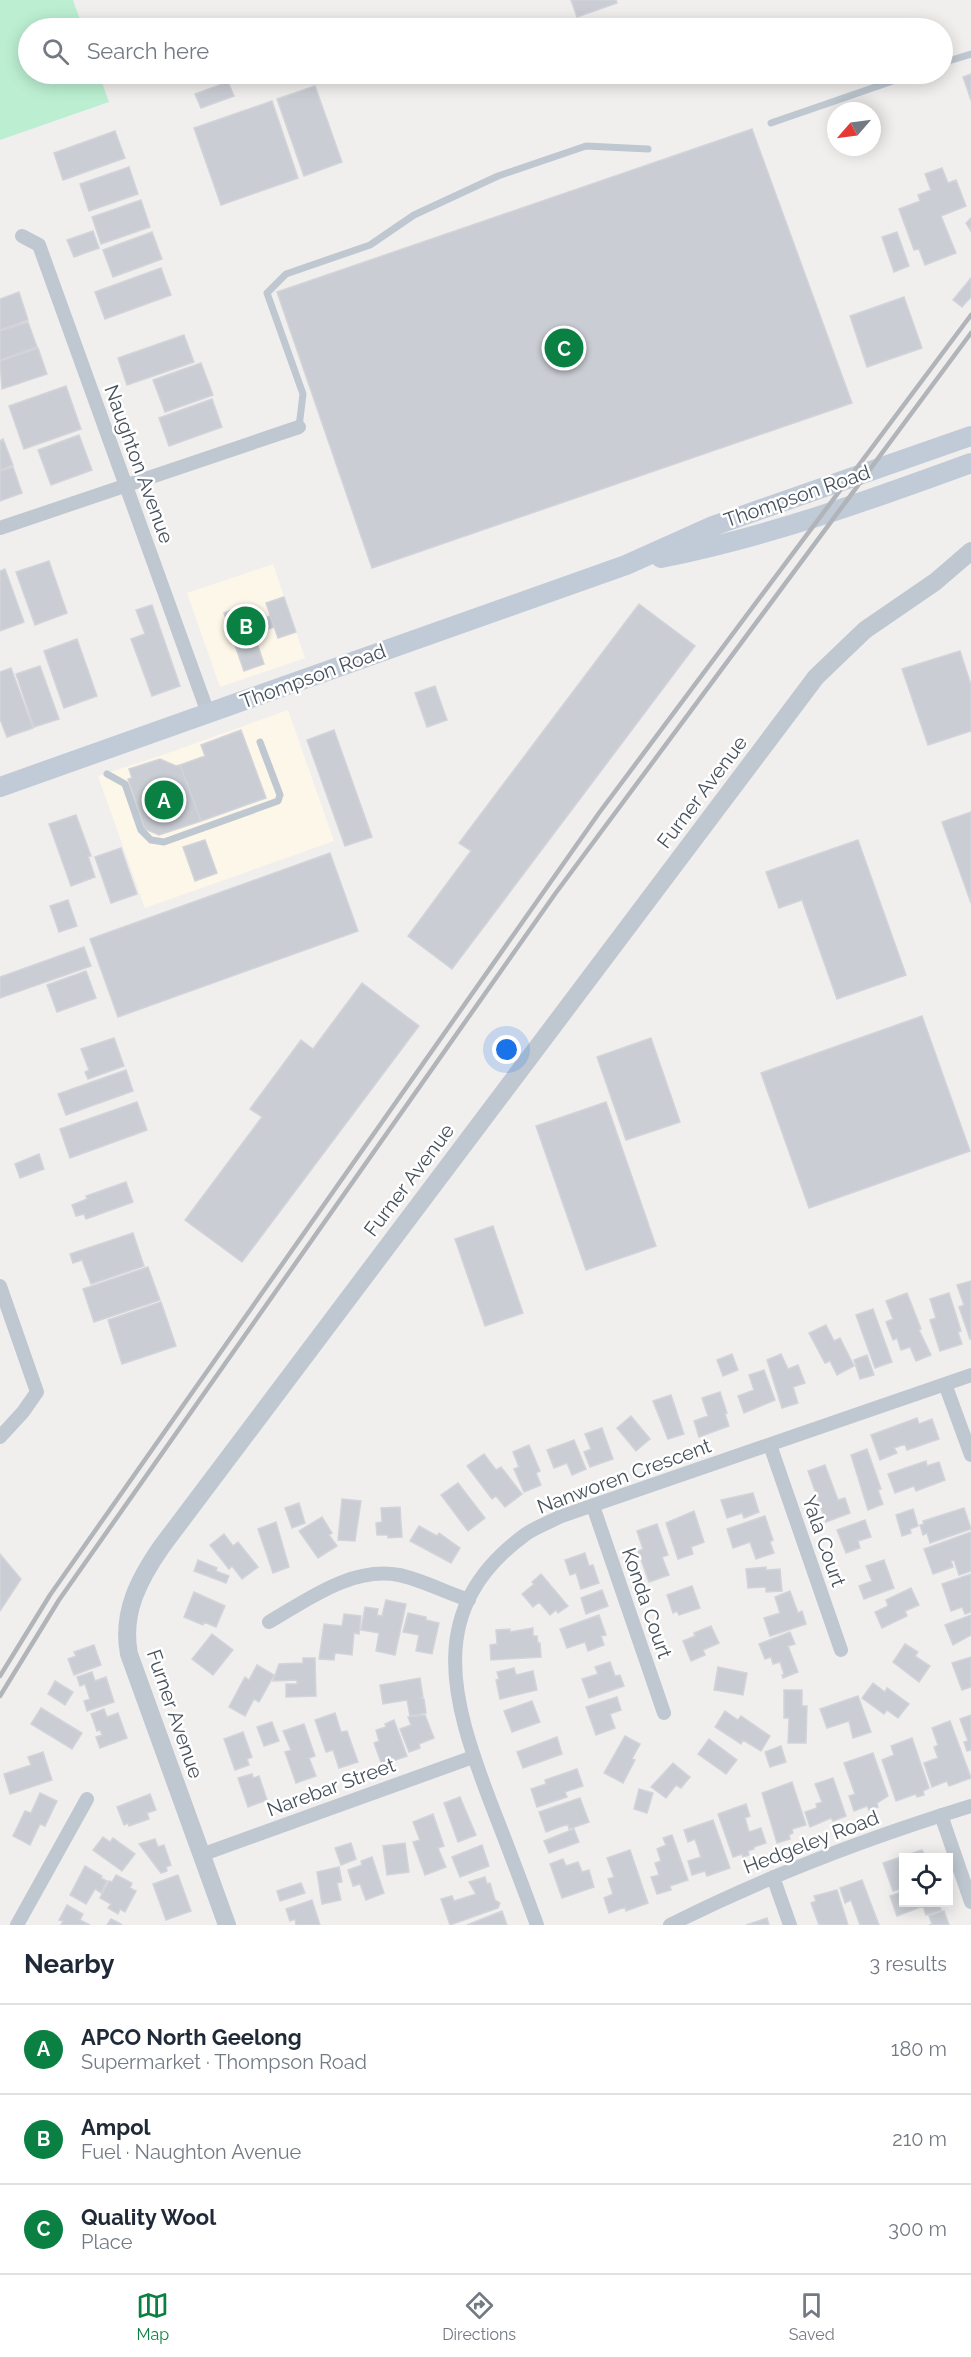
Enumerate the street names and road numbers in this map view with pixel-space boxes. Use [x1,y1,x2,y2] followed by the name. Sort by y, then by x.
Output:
[99,382,179,547] street label: Naughton Avenue
[721,460,873,532] street label: Thompson Road
[237,639,389,713] street label: Thompson Road
[652,731,752,853] street label: Furner Avenue
[359,1119,459,1241] street label: Furner Avenue
[534,1433,715,1519] street label: Nanworen Crescent
[797,1492,851,1590] street label: Yala Court
[617,1545,677,1662] street label: Konda Court
[142,1646,208,1782] street label: Furner Avenue
[263,1753,399,1821] street label: Narebar Street
[740,1805,882,1879] street label: Hedgeley Road

